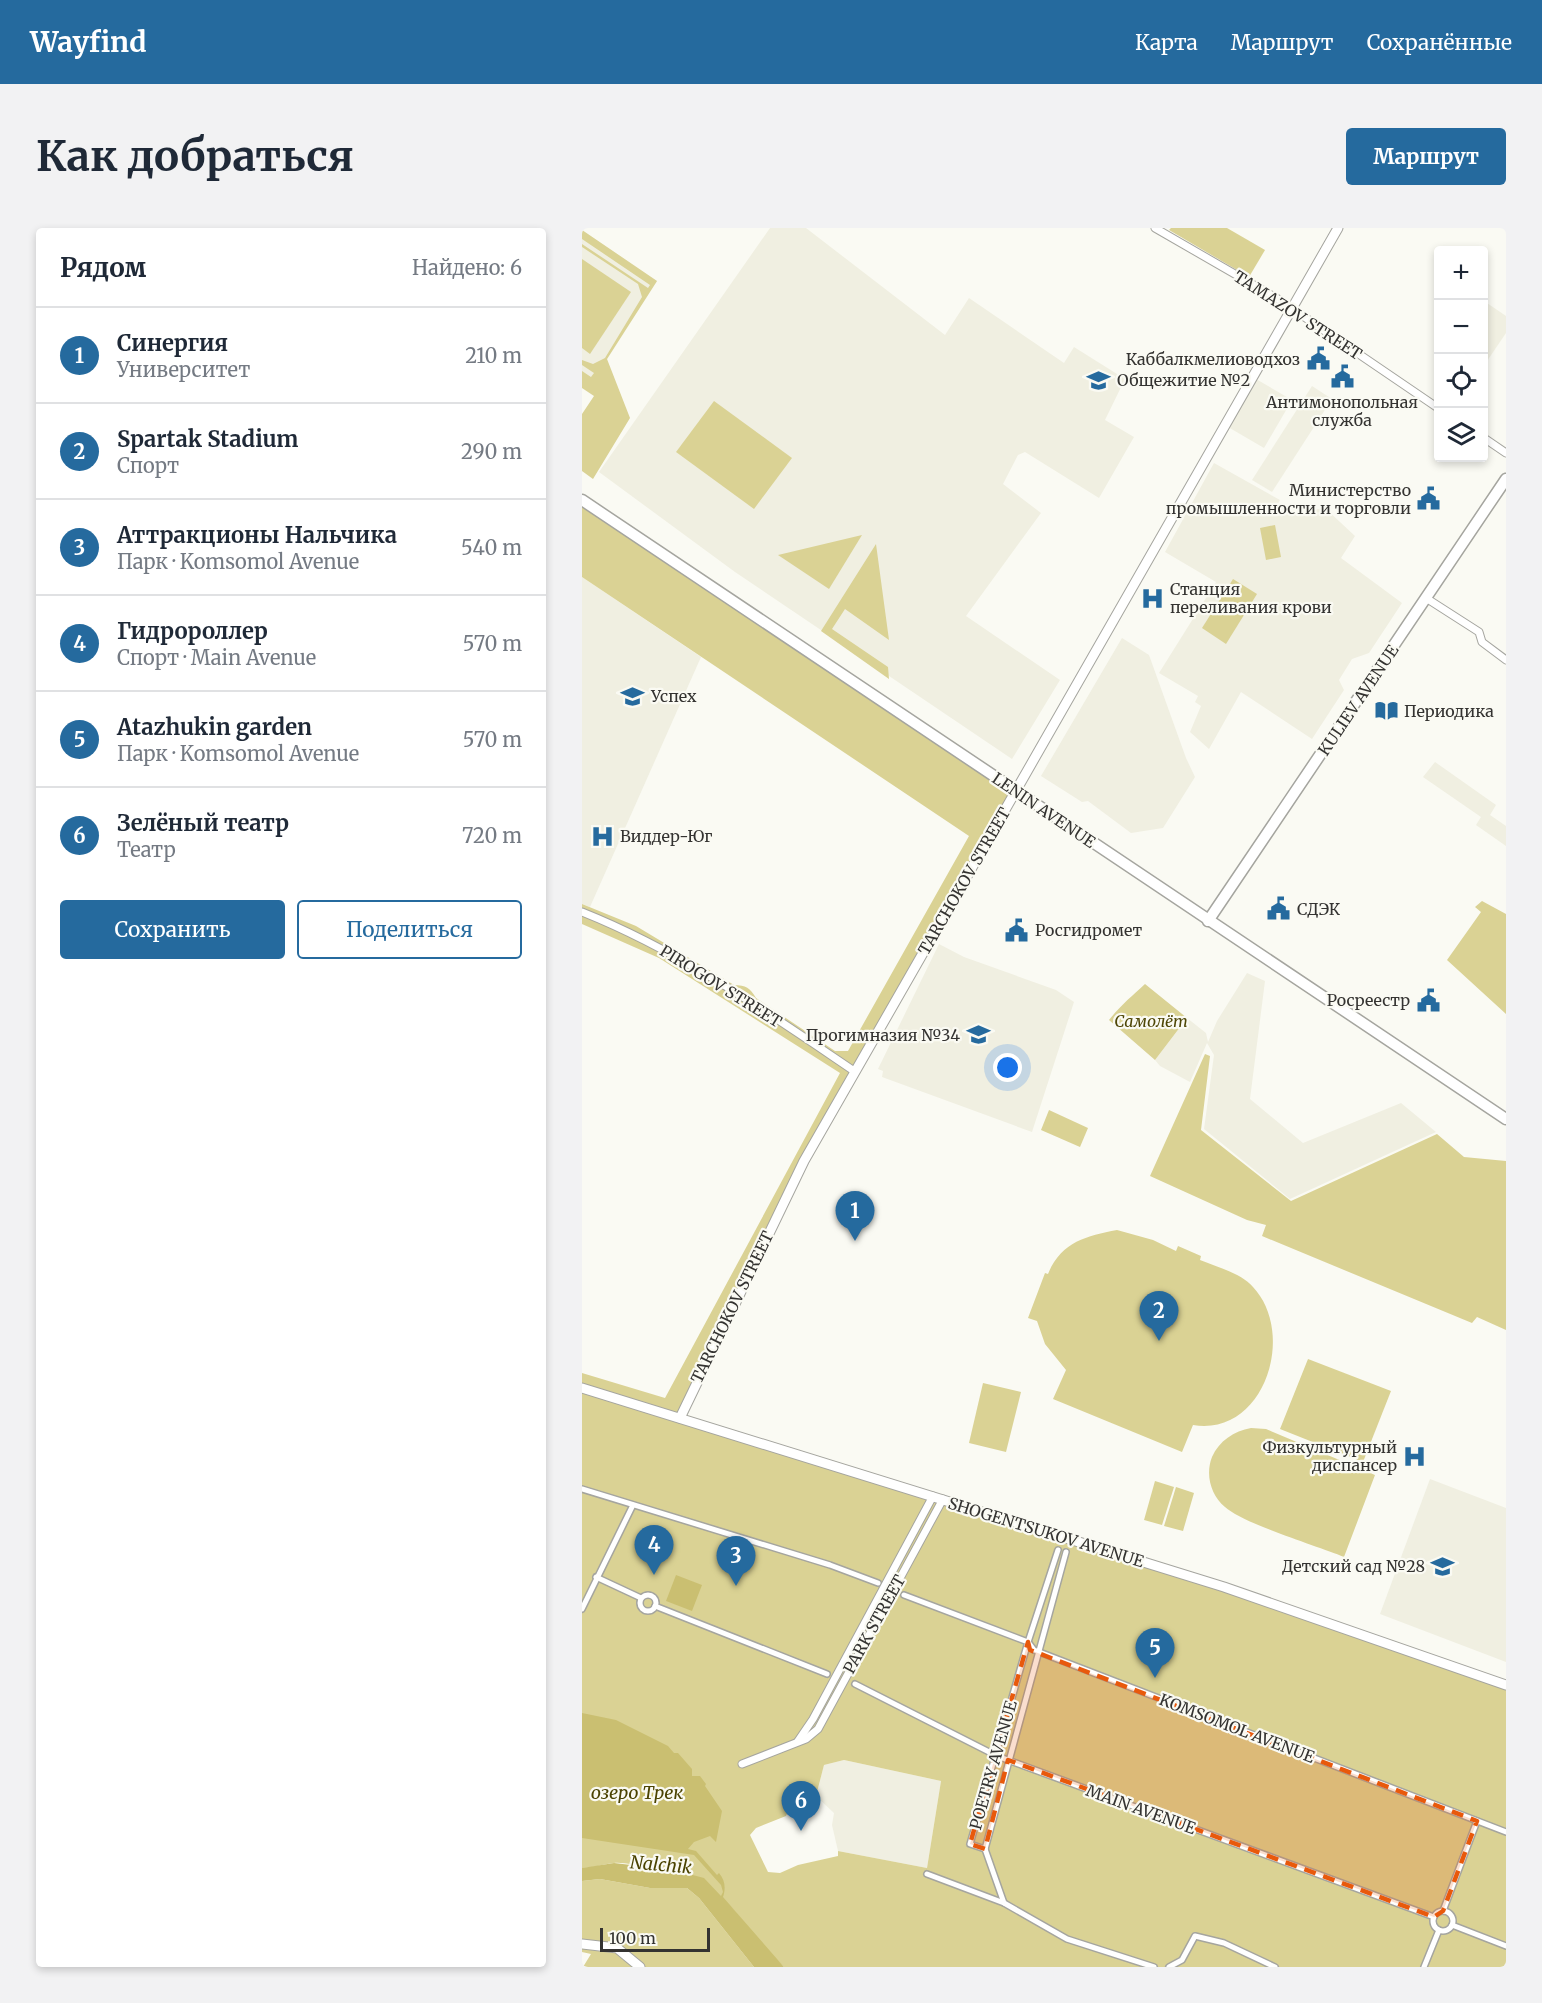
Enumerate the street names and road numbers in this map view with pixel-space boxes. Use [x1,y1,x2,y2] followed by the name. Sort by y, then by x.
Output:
[1230,266,1366,364] street label: TAMAZOV STREET
[1314,640,1403,759] street label: KULIEV AVENUE
[989,768,1100,852] street label: LENIN AVENUE
[914,804,1014,958] street label: TARCHOKOV STREET
[656,940,786,1032] street label: PIROGOV STREET
[686,1228,778,1386] street label: TARCHOKOV STREET
[946,1493,1147,1572] street label: SHOGENTSUKOV AVENUE
[839,1571,909,1677] street label: PARK STREET
[1156,1689,1318,1767] street label: KOMSOMOL AVENUE
[965,1697,1021,1832] street label: POETRY AVENUE
[1083,1780,1199,1838] street label: MAIN AVENUE

